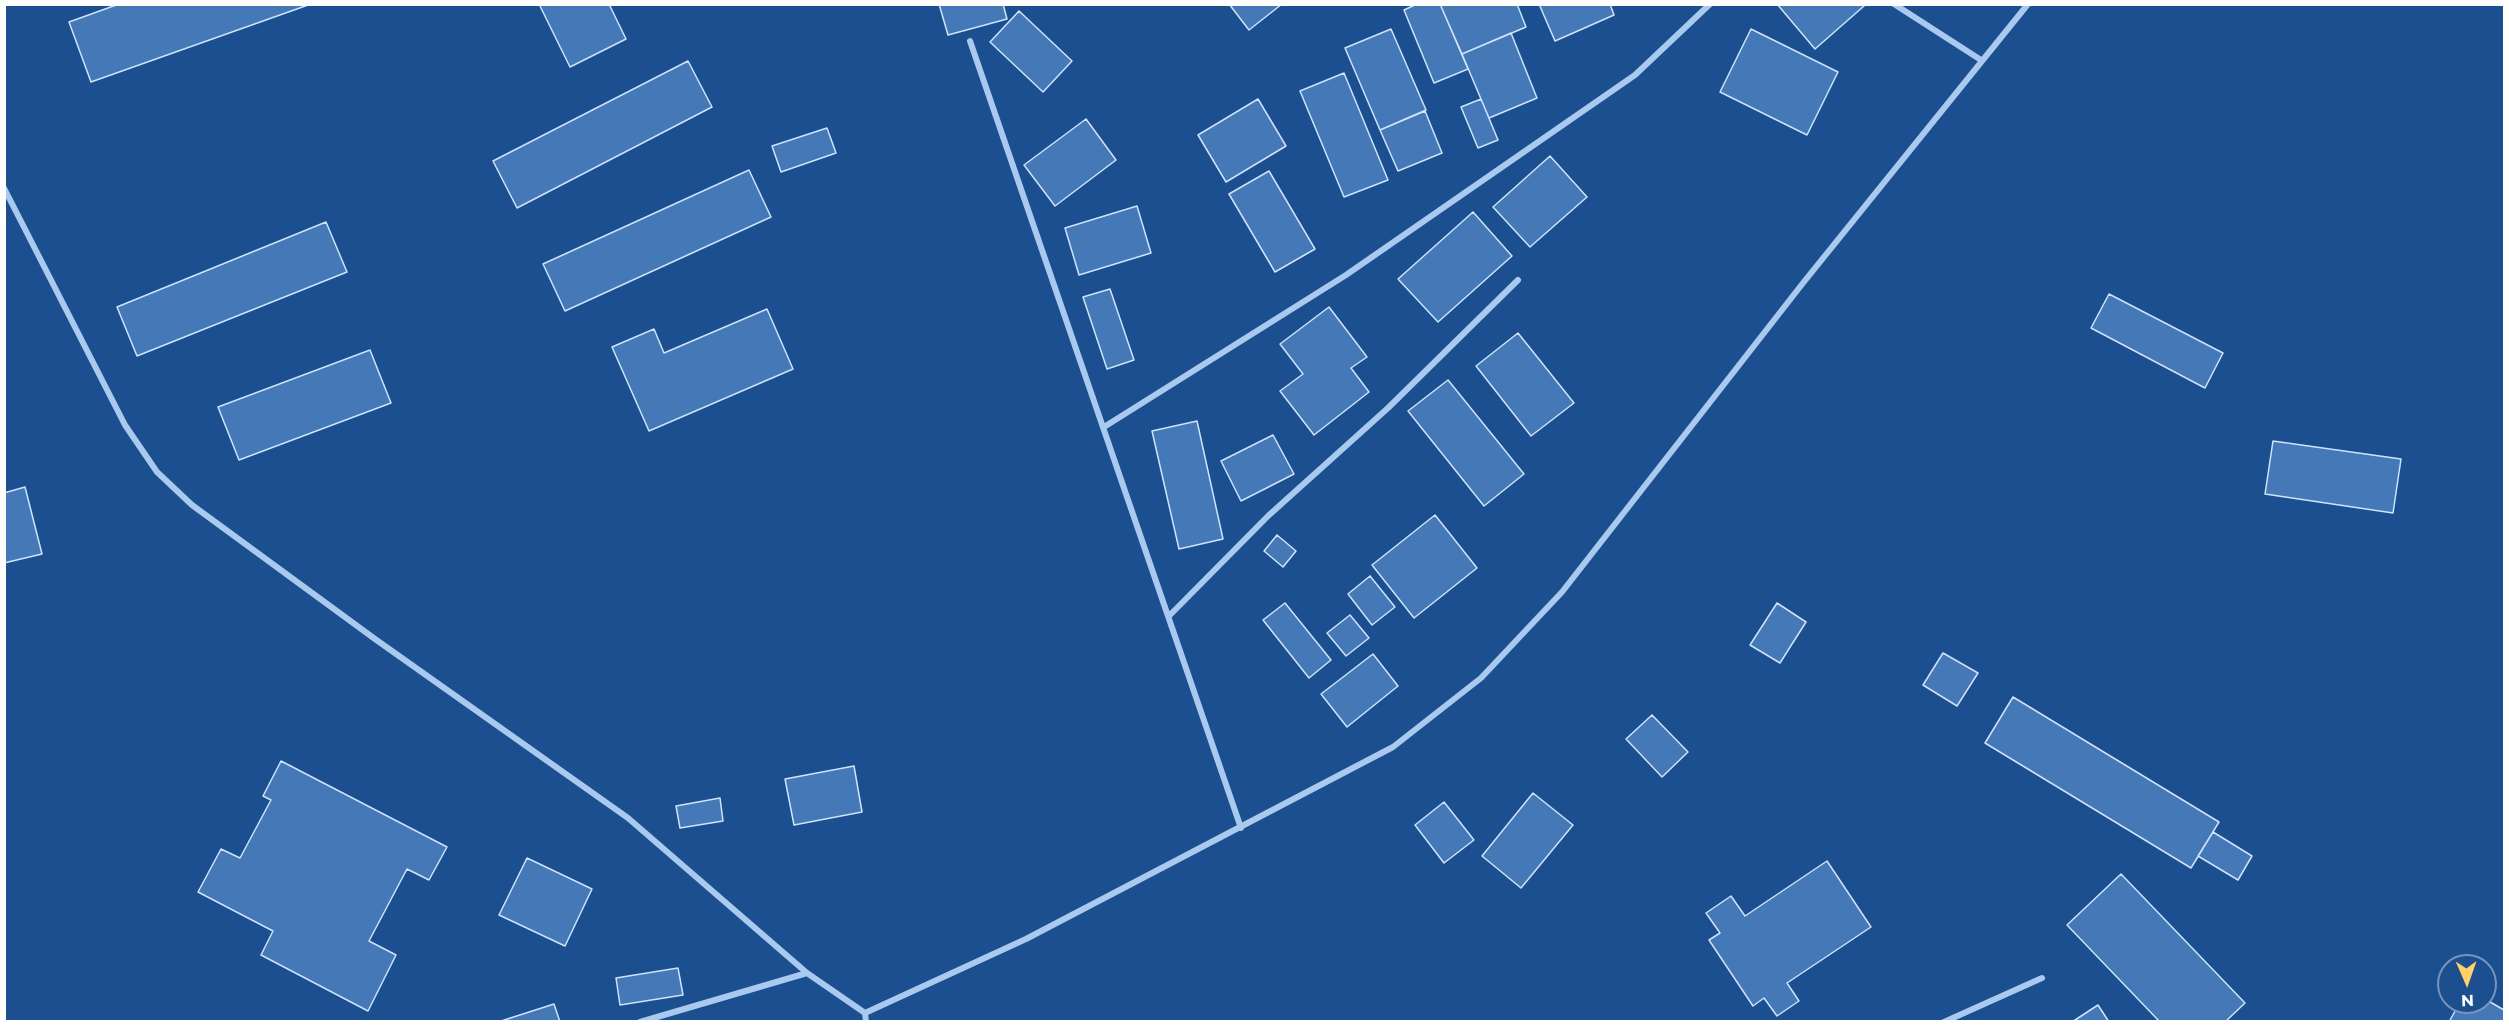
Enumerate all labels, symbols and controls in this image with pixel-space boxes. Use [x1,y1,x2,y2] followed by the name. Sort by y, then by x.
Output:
[2437,954,2497,1014] north arrow
[2461,991,2474,1010] text: N

